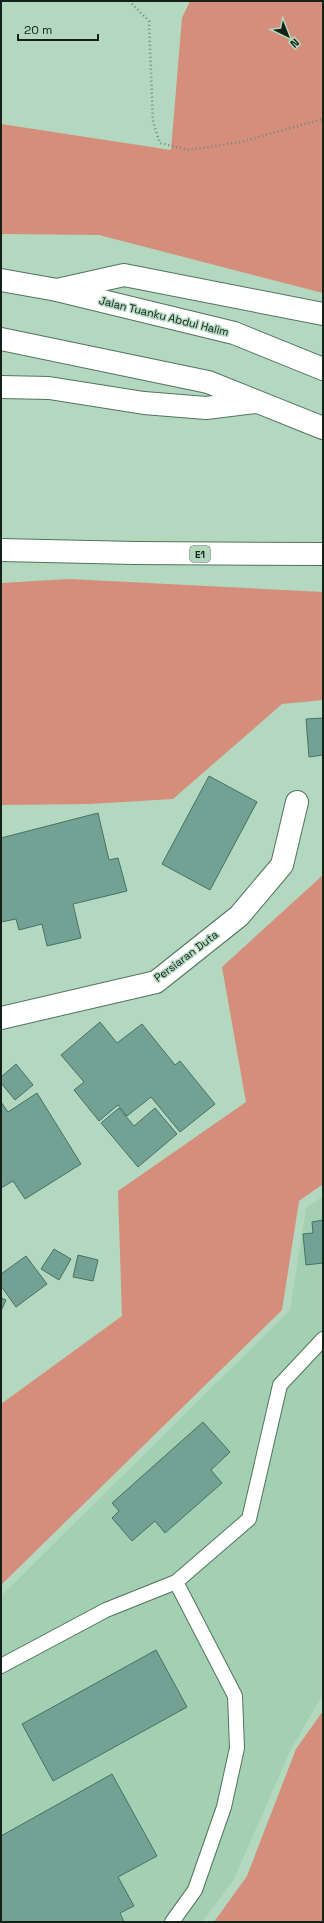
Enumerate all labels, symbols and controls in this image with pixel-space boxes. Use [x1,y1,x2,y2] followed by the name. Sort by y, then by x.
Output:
[18,16,98,42] scale bar
[268,16,308,56] north arrow
[24,22,52,38] text: 20 m
[287,36,302,51] text: N
[98,293,230,339] street label: Jalan Tuanku Abdul Halim
[190,546,210,562] road number: E1
[151,927,222,985] street label: Persiaran Duta

